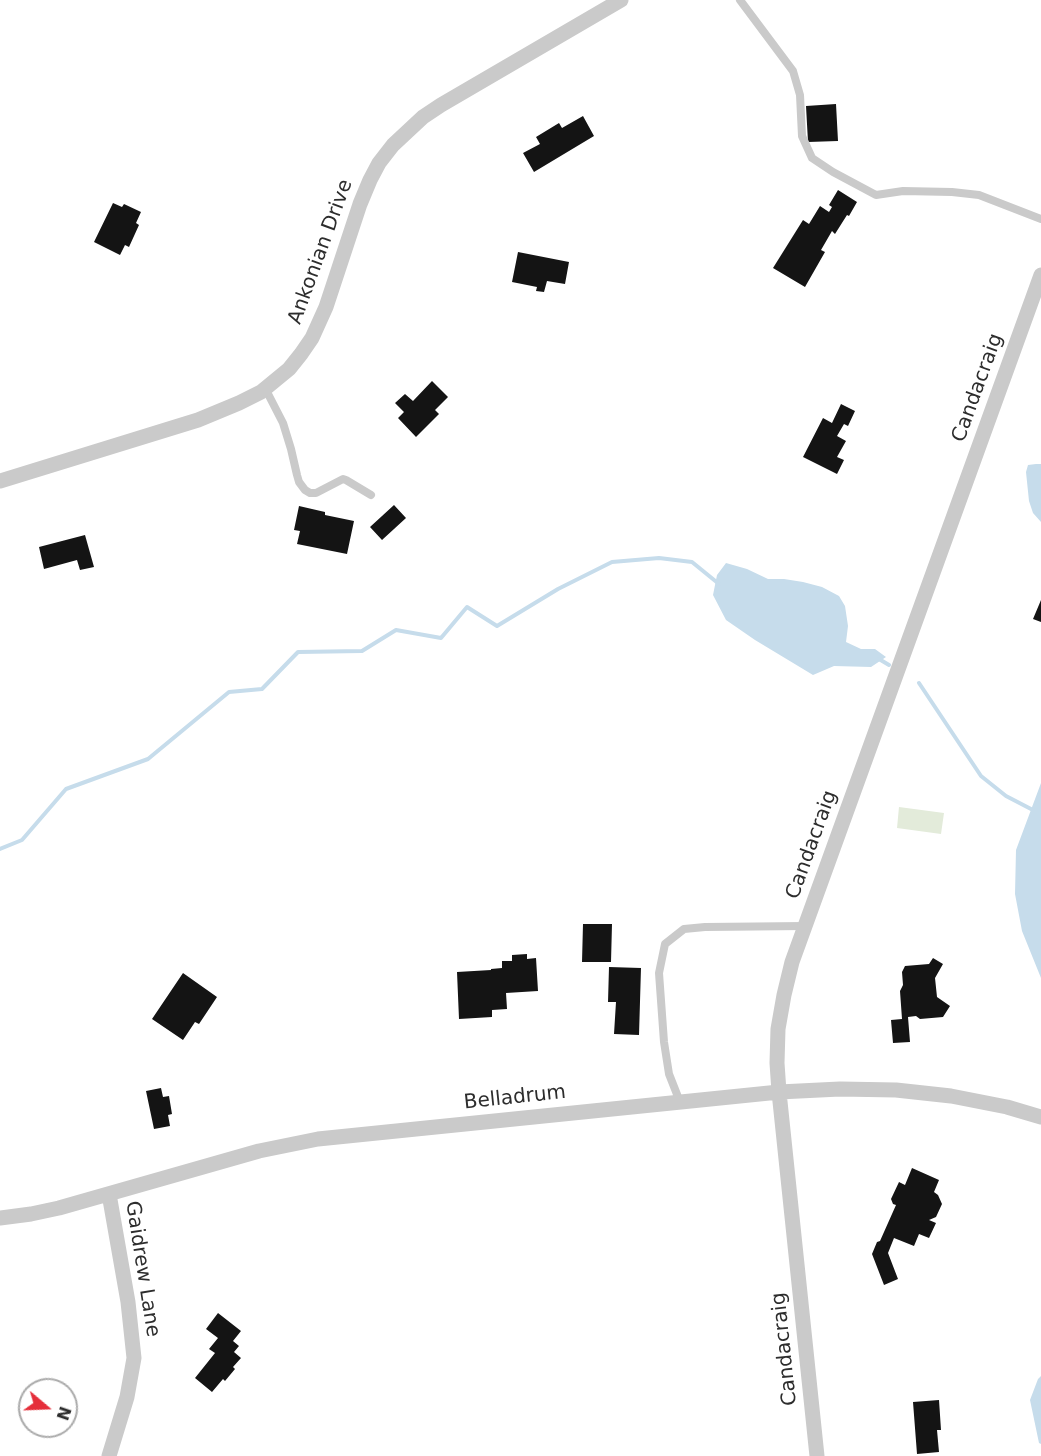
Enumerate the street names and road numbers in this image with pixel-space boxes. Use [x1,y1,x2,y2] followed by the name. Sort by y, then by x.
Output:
[284,176,358,328] street label: Ankonian Drive
[947,331,1009,445] street label: Candacraig
[781,788,843,902] street label: Candacraig
[463,1081,567,1115] street label: Belladrum
[119,1199,165,1339] street label: Gaidrew Lane
[767,1291,803,1407] street label: Candacraig

